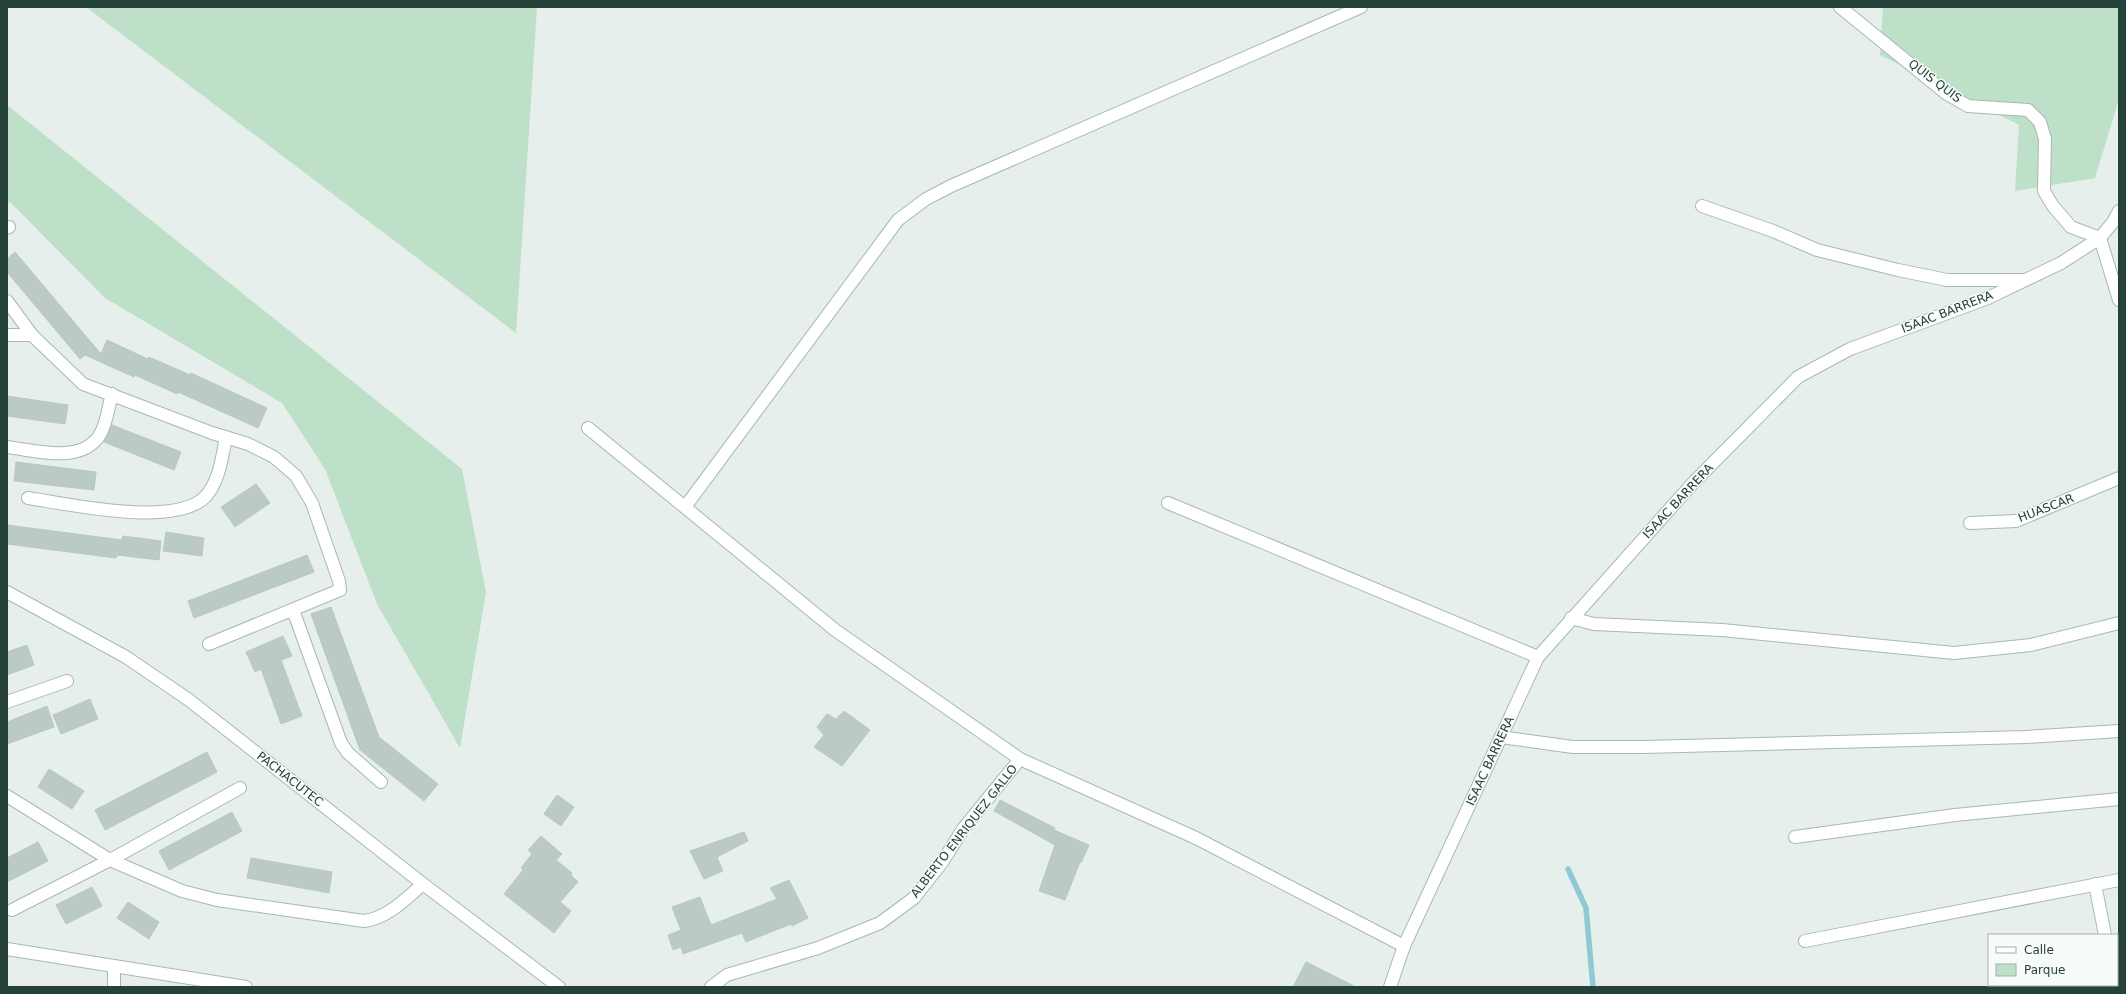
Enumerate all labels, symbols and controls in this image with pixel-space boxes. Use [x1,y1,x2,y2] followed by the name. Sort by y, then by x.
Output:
[1906,57,1964,105] street label: QUIS QUIS
[1899,288,1995,336] street label: ISAAC BARRERA
[1640,460,1717,541] street label: ISAAC BARRERA
[2016,491,2076,525] street label: HUASCAR
[1463,713,1517,808] street label: ISAAC BARRERA
[254,749,326,809] street label: PACHACUTEC
[908,762,1020,900] street label: ALBERTO ENRIQUEZ GALLO
[1988,934,2118,986] legend
[2024,943,2054,957] text: Calle
[2024,963,2065,977] text: Parque

